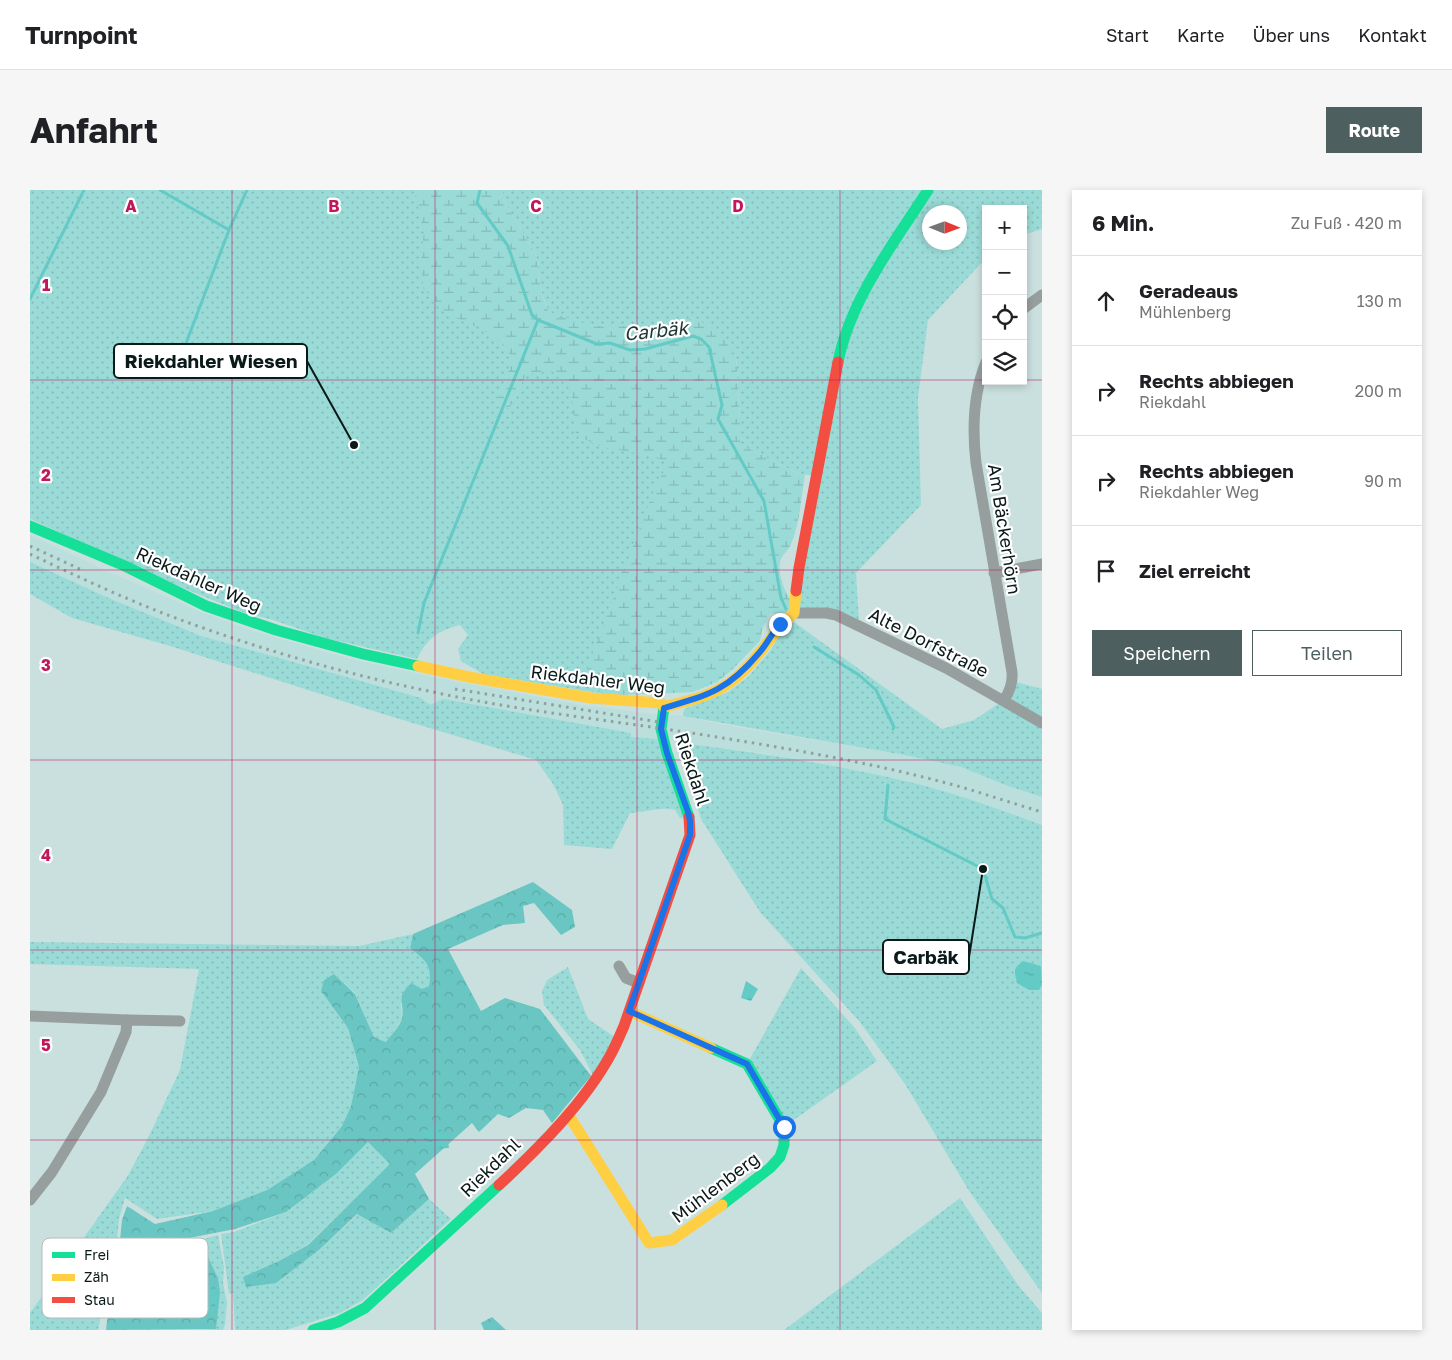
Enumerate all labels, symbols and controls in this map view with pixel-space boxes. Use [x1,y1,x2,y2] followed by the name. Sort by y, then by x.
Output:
[25,20,138,49] text: Turnpoint
[1106,24,1149,46] text: Start
[1177,24,1224,46] text: Karte
[1252,24,1330,46] text: Über uns
[1358,24,1427,46] text: Kontakt
[1326,107,1422,153] button: Route
[30,109,158,151] text: Anfahrt
[125,196,137,216] text: A
[328,196,340,216] text: B
[530,196,542,216] text: C
[732,196,744,216] text: D
[922,205,967,250] north arrow
[982,205,1027,385] map controls
[982,205,1027,250] button: +
[1092,210,1154,236] text: 6 Min.
[1291,213,1402,233] text: Zu Fuß · 420 m
[982,250,1027,295] button: −
[42,275,50,295] text: 1
[1139,279,1238,302] text: Geradeaus
[1092,287,1120,315] icon: ahead
[1357,291,1402,311] text: 130 m
[982,295,1027,340] button: locate
[1139,302,1231,322] text: Mühlenberg
[623,315,691,345] water label: Carbäk
[982,340,1027,385] button: layers
[114,344,307,378] callout: Riekdahler Wiesen
[125,349,297,372] text: Riekdahler Wiesen
[1139,369,1294,392] text: Rechts abbiegen
[1092,377,1120,405] icon: right
[1355,381,1402,401] text: 200 m
[1139,392,1206,412] text: Riekdahl
[1139,459,1294,482] text: Rechts abbiegen
[984,462,1026,596] street label: Am Bäckerhörn
[41,465,51,485] text: 2
[1092,467,1120,495] icon: right
[1364,471,1402,491] text: 90 m
[1139,482,1259,502] text: Riekdahler Weg
[133,541,265,617] street label: Riekdahler Weg
[1092,557,1120,585] icon: arrive
[1139,559,1251,582] text: Ziel erreicht
[866,602,992,682] street label: Alte Dorfstraße
[769,613,792,636] route end
[1092,630,1242,676] button: Speichern
[1252,630,1402,676] button: Teilen
[41,655,51,675] text: 3
[530,660,666,698] street label: Riekdahler Weg
[671,730,715,808] street label: Riekdahl
[41,845,51,865] text: 4
[883,940,969,974] callout: Carbäk
[893,945,959,968] text: Carbäk
[41,1035,51,1055] text: 5
[773,1116,796,1139] route start
[455,1133,525,1201] street label: Riekdahl
[667,1147,763,1227] street label: Mühlenberg
[42,1238,208,1318] legend
[84,1246,110,1263] text: Frei
[84,1268,109,1285] text: Zäh
[84,1291,115,1308] text: Stau

